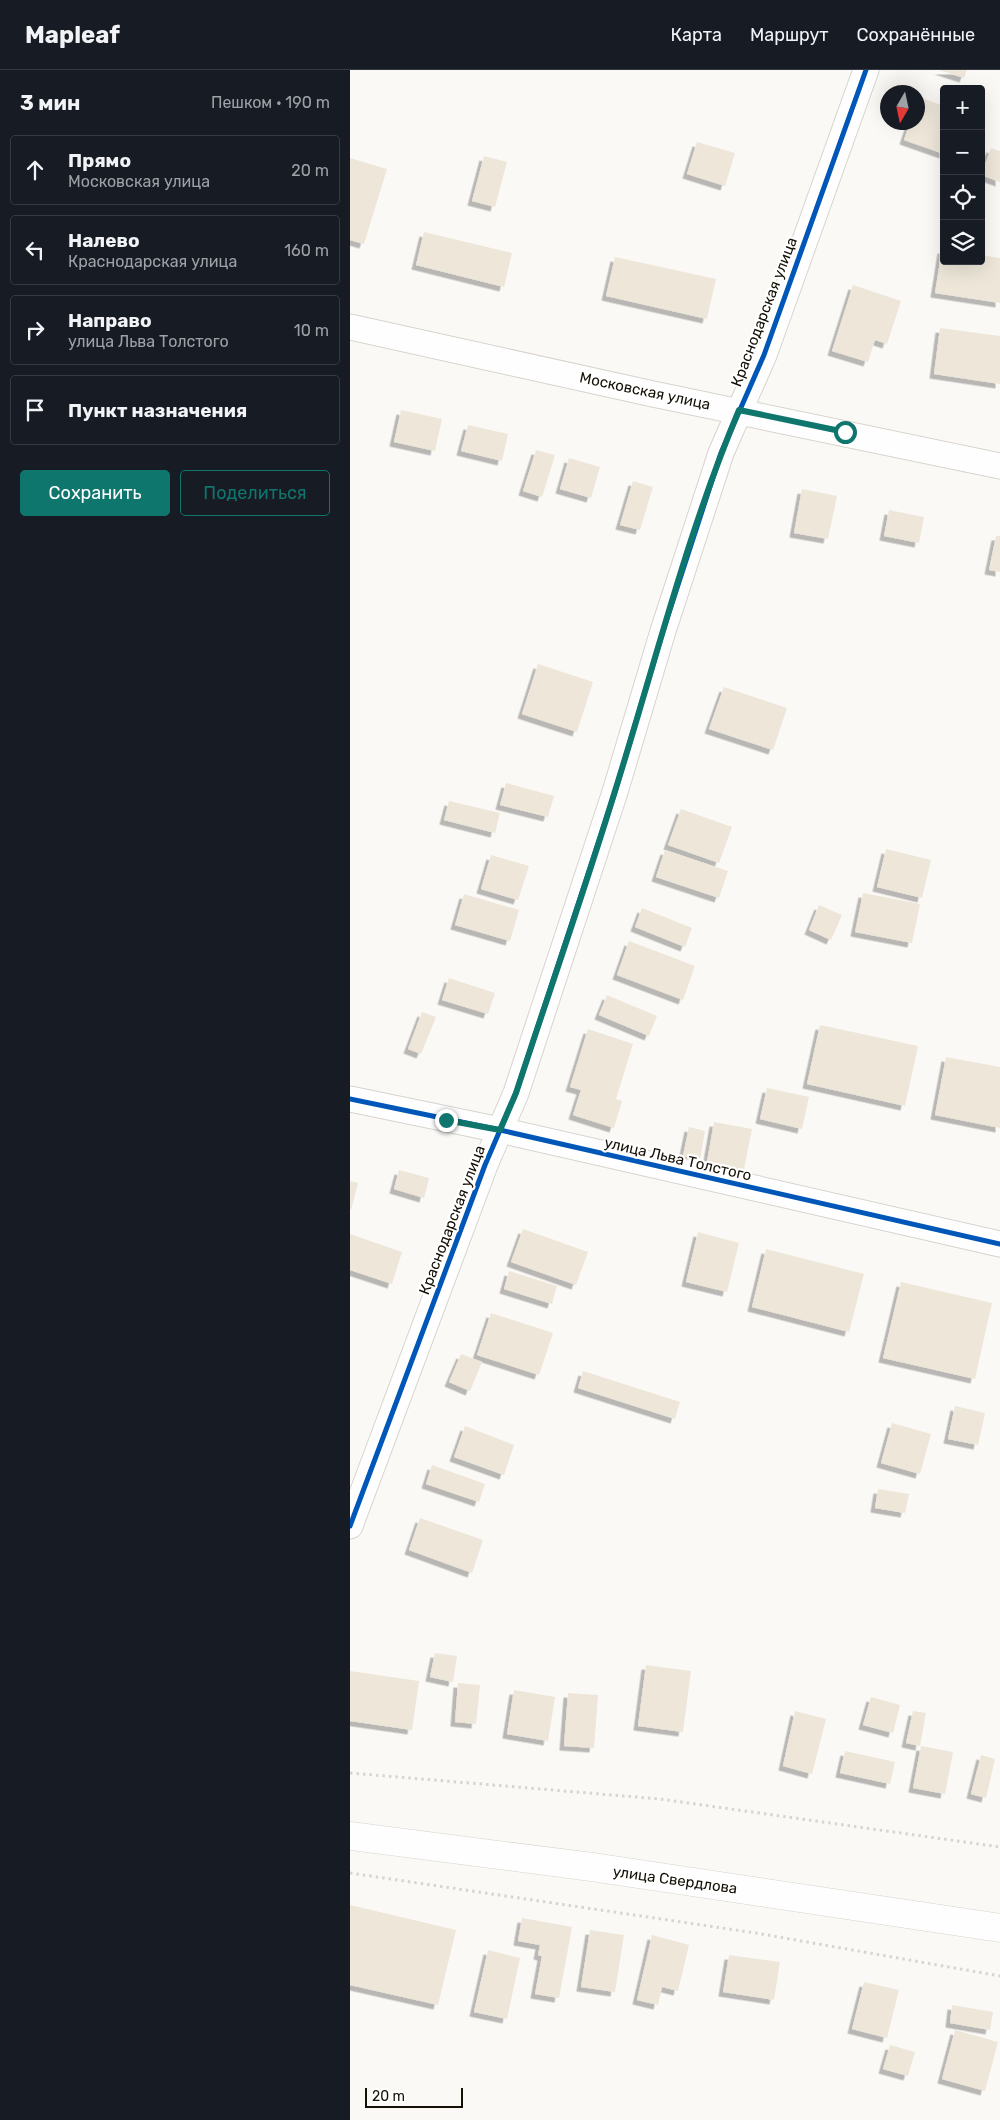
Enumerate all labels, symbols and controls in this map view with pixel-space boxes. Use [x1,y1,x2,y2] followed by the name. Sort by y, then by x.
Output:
[25,21,120,49] text: Mapleaf
[671,24,722,46] text: Карта
[750,24,829,46] text: Маршрут
[857,24,975,46] text: Сохранённые
[880,85,925,130] north arrow
[940,85,985,265] map controls
[940,85,985,130] button: +
[20,90,80,115] text: 3 мин
[211,93,330,112] text: Пешком · 190 m
[940,130,985,175] button: −
[68,149,131,172] text: Прямо
[21,156,49,184] icon: ahead
[291,161,329,180] text: 20 m
[68,172,210,191] text: Московская улица
[940,175,985,220] button: locate
[940,220,985,265] button: layers
[68,229,140,252] text: Налево
[727,235,801,389] street label: Краснодарская улица
[21,236,49,264] icon: left
[284,241,329,260] text: 160 m
[68,252,237,271] text: Краснодарская улица
[68,309,152,332] text: Направо
[21,316,49,344] icon: right
[294,321,329,340] text: 10 m
[68,332,229,351] text: улица Льва Толстого
[578,368,712,414] street label: Московская улица
[21,396,49,424] icon: arrive
[68,399,247,422] text: Пункт назначения
[834,421,857,444] route start
[20,470,170,516] button: Сохранить
[180,470,330,516] button: Поделиться
[435,1109,458,1132] route end
[603,1133,753,1185] street label: улица Льва Толстого
[415,1143,489,1297] street label: Краснодарская улица
[612,1862,738,1898] street label: улица Свердлова
[365,2085,462,2108] scale bar
[372,2088,405,2105] text: 20 m

